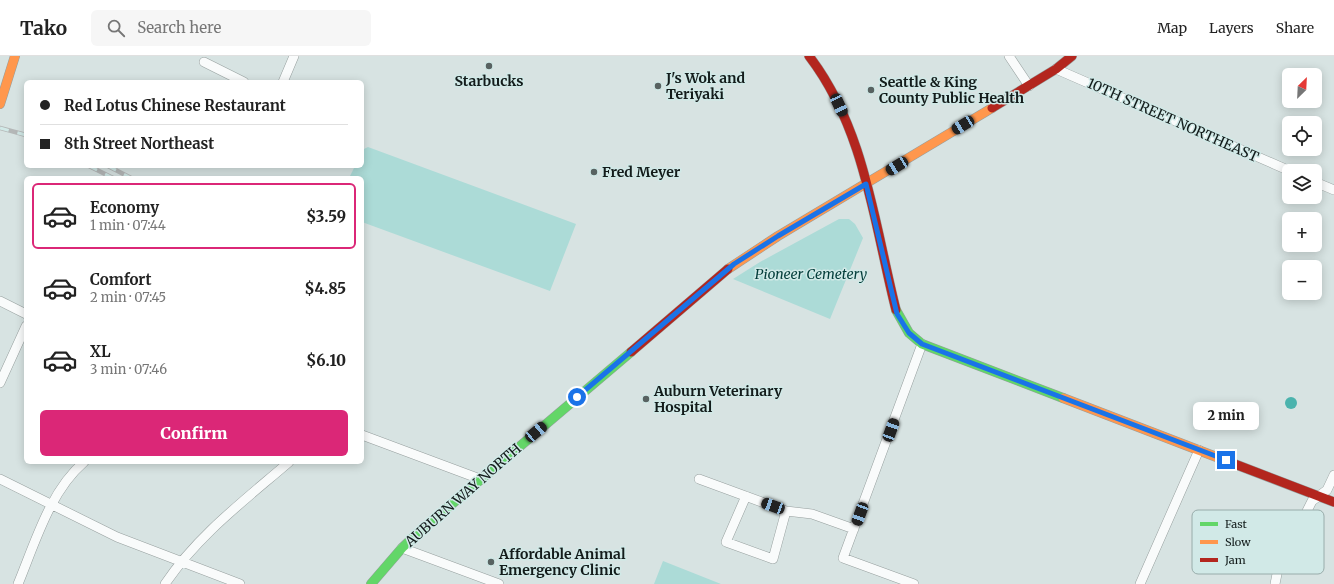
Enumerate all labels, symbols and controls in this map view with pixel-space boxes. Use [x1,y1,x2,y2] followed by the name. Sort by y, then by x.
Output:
[91,10,371,46] search box
[20,16,67,40] text: Tako
[105,17,127,39] icon: search
[137,18,221,37] text: Search here
[1157,19,1187,37] text: Map
[1209,19,1254,37] text: Layers
[1276,19,1314,37] text: Share
[484,61,494,71] marker: Starbucks
[1282,68,1322,108] north arrow
[1282,68,1322,300] map controls
[665,69,745,103] place label: J's Wok and Teriyaki
[454,72,524,90] place label: Starbucks
[879,73,1025,107] place label: Seattle & King County Public Health
[1084,74,1262,166] street label: 10TH STREET NORTHEAST
[653,81,663,91] marker: J's Wok and Teriyaki
[866,85,876,95] marker: Seattle & King County Public Health
[828,92,850,118] car
[64,96,286,115] text: Red Lotus Chinese Restaurant
[950,114,976,136] car
[1282,116,1322,156] button: locate
[64,134,214,153] text: 8th Street Northeast
[884,155,910,177] car
[602,163,681,181] place label: Fred Meyer
[1282,164,1322,204] button: layers
[589,167,599,177] marker: Fred Meyer
[42,198,78,234] icon: car
[90,198,159,217] text: Economy
[306,207,346,226] text: $3.59
[1282,212,1322,252] button: +
[90,217,166,234] text: 1 min · 07:44
[1282,260,1322,300] button: −
[755,265,868,283] park label: Pioneer Cemetery
[42,270,78,306] icon: car
[90,270,151,289] text: Comfort
[305,279,346,298] text: $4.85
[90,289,166,306] text: 2 min · 07:45
[42,342,78,378] icon: car
[90,342,111,361] text: XL
[306,351,346,370] text: $6.10
[90,361,167,378] text: 3 min · 07:46
[653,382,783,416] place label: Auburn Veterinary Hospital
[568,388,586,406] route start
[641,394,651,404] marker: Auburn Veterinary Hospital
[1193,402,1259,430] callout: 2 min
[1207,407,1245,424] text: 2 min
[40,410,348,456] button: Confirm
[881,417,901,443] car
[523,420,549,444] car
[400,440,525,551] street label: AUBURN WAY NORTH
[1217,451,1235,469] route end
[760,496,786,516] car
[850,501,870,527] car
[1192,510,1324,574] legend
[1225,517,1248,531] text: Fast
[1225,535,1251,549] text: Slow
[498,545,626,579] place label: Affordable Animal Emergency Clinic
[1224,553,1246,567] text: Jam
[486,557,496,567] marker: Affordable Animal Emergency Clinic

